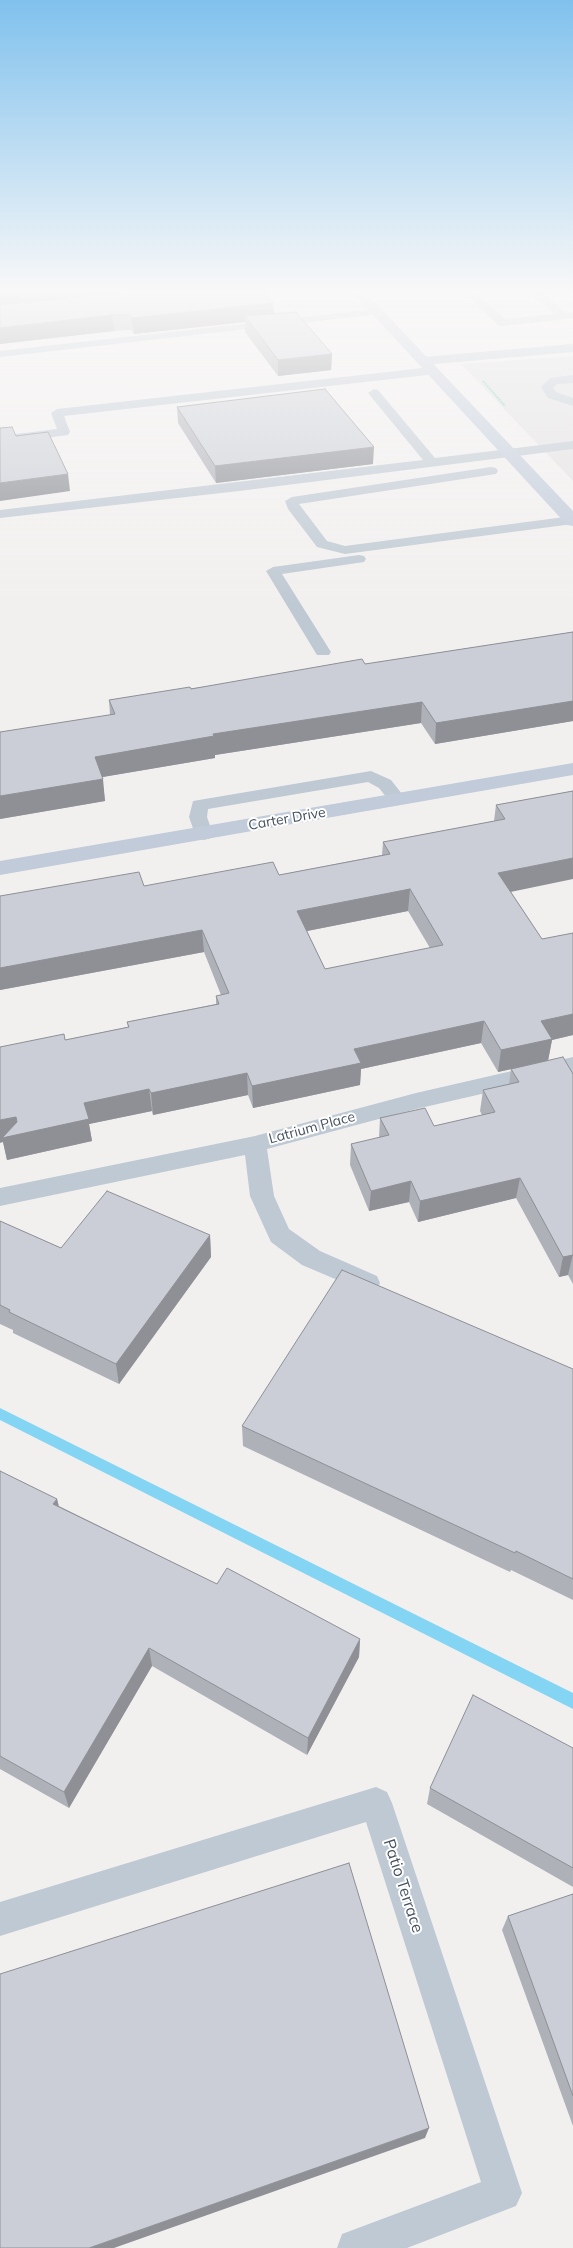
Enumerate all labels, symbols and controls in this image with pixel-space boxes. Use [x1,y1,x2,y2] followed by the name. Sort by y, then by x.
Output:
[247,804,327,834] street label: Carter Drive
[267,1108,357,1148] street label: Latrium Place
[379,1837,427,1935] street label: Patio Terrace

